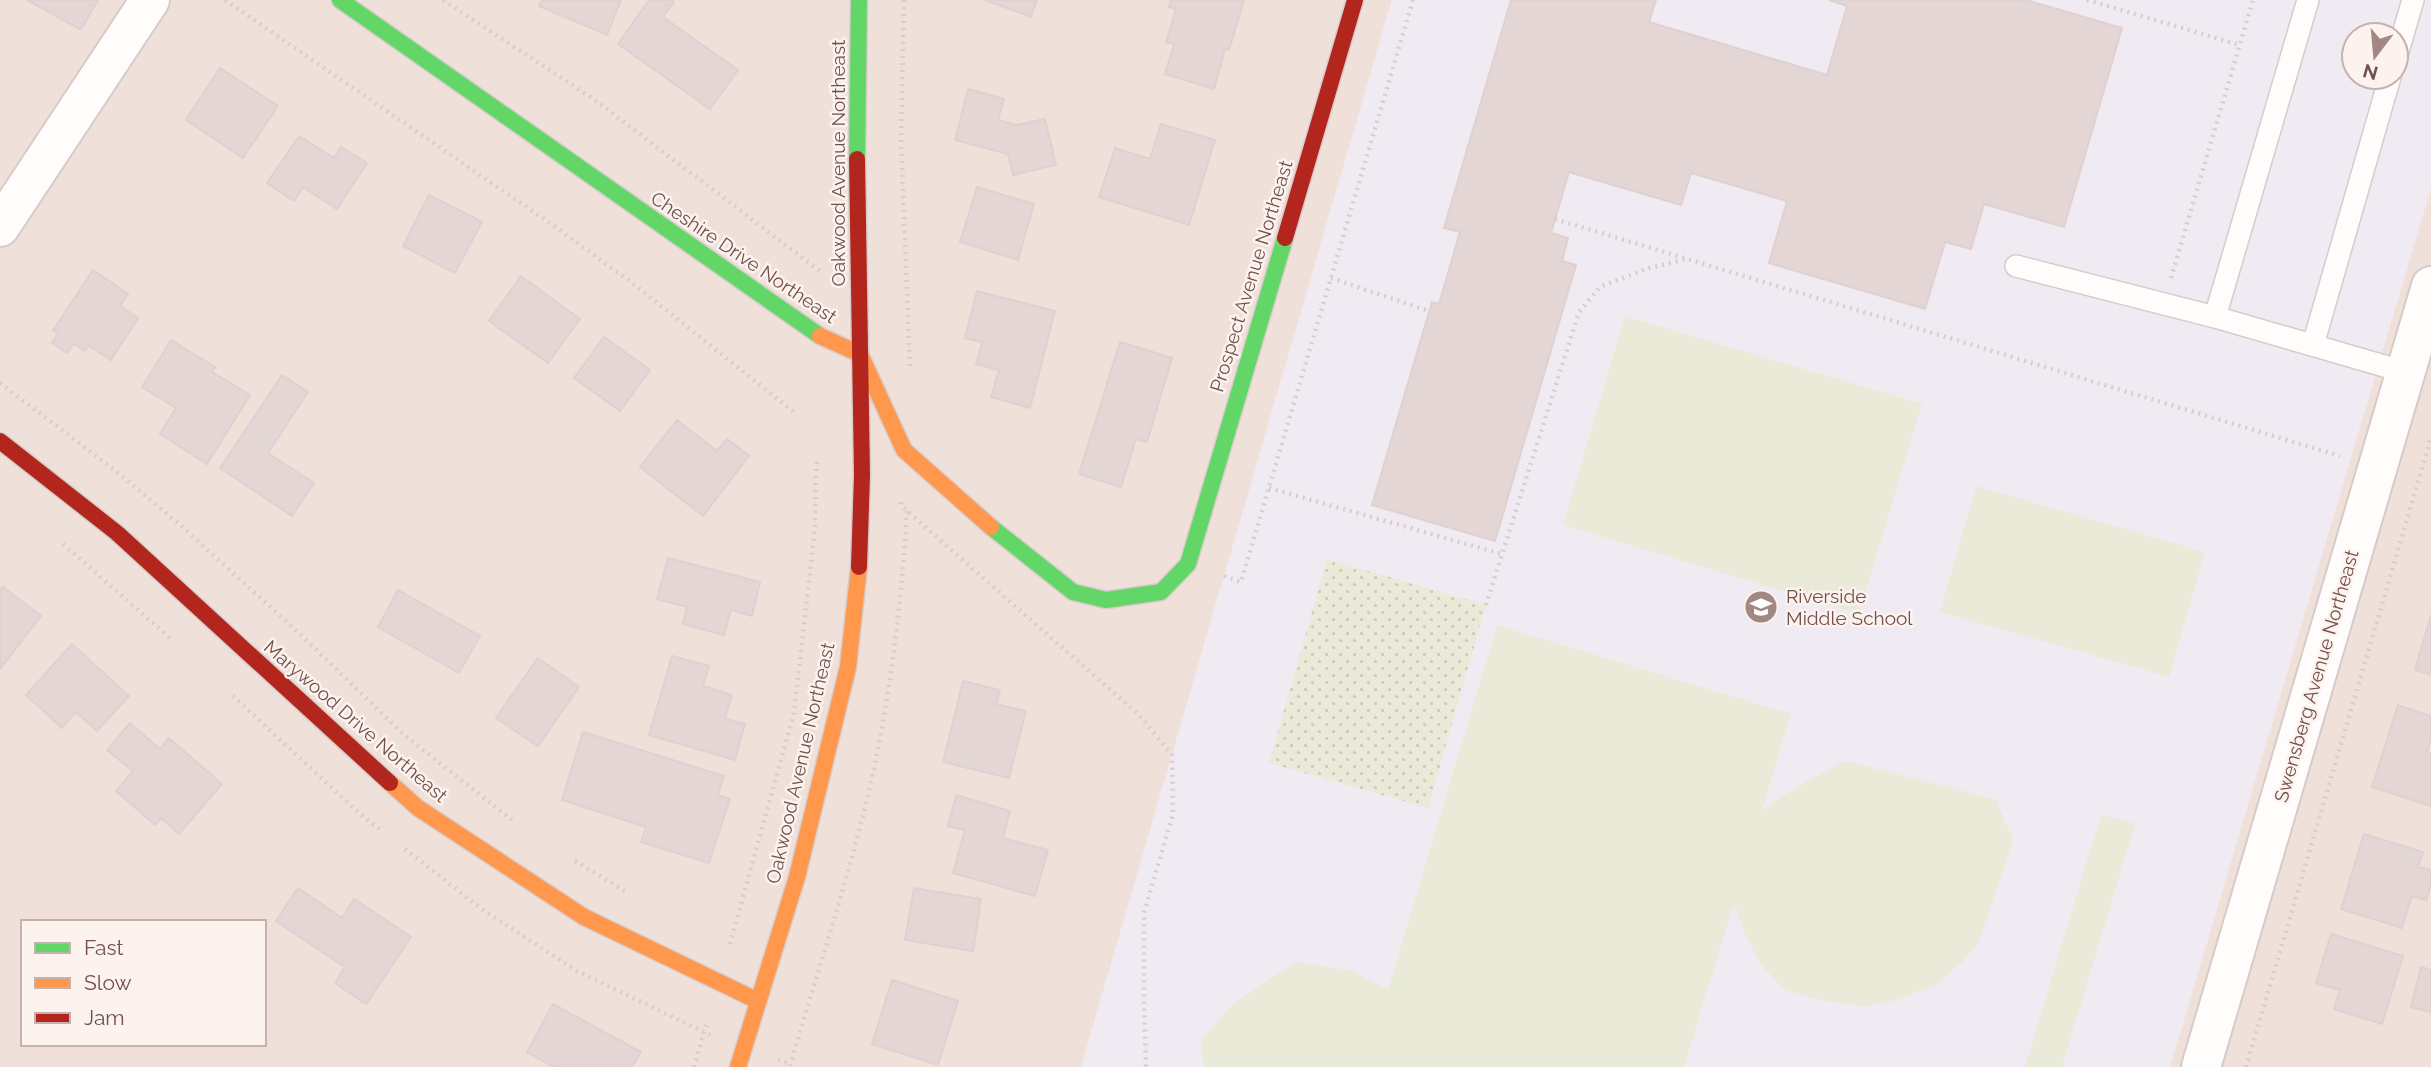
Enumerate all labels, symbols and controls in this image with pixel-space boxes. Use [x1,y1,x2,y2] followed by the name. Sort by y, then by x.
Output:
[2340,21,2410,91] north arrow
[827,39,849,286] street label: Oakwood Avenue Northeast
[2360,60,2380,85] text: N
[1205,157,1297,394] street label: Prospect Avenue Northeast
[647,187,842,328] street label: Cheshire Drive Northeast
[2269,547,2363,805] street label: Swensberg Avenue Northeast
[1786,585,1913,629] place label: Riverside Middle School
[1742,588,1780,626] school or university icon: Riverside Middle School
[260,635,453,807] street label: Marywood Drive Northeast
[762,640,839,886] street label: Oakwood Avenue Northeast
[21,920,266,1046] legend
[84,935,124,960] text: Fast
[84,970,132,995] text: Slow
[84,1005,125,1030] text: Jam

